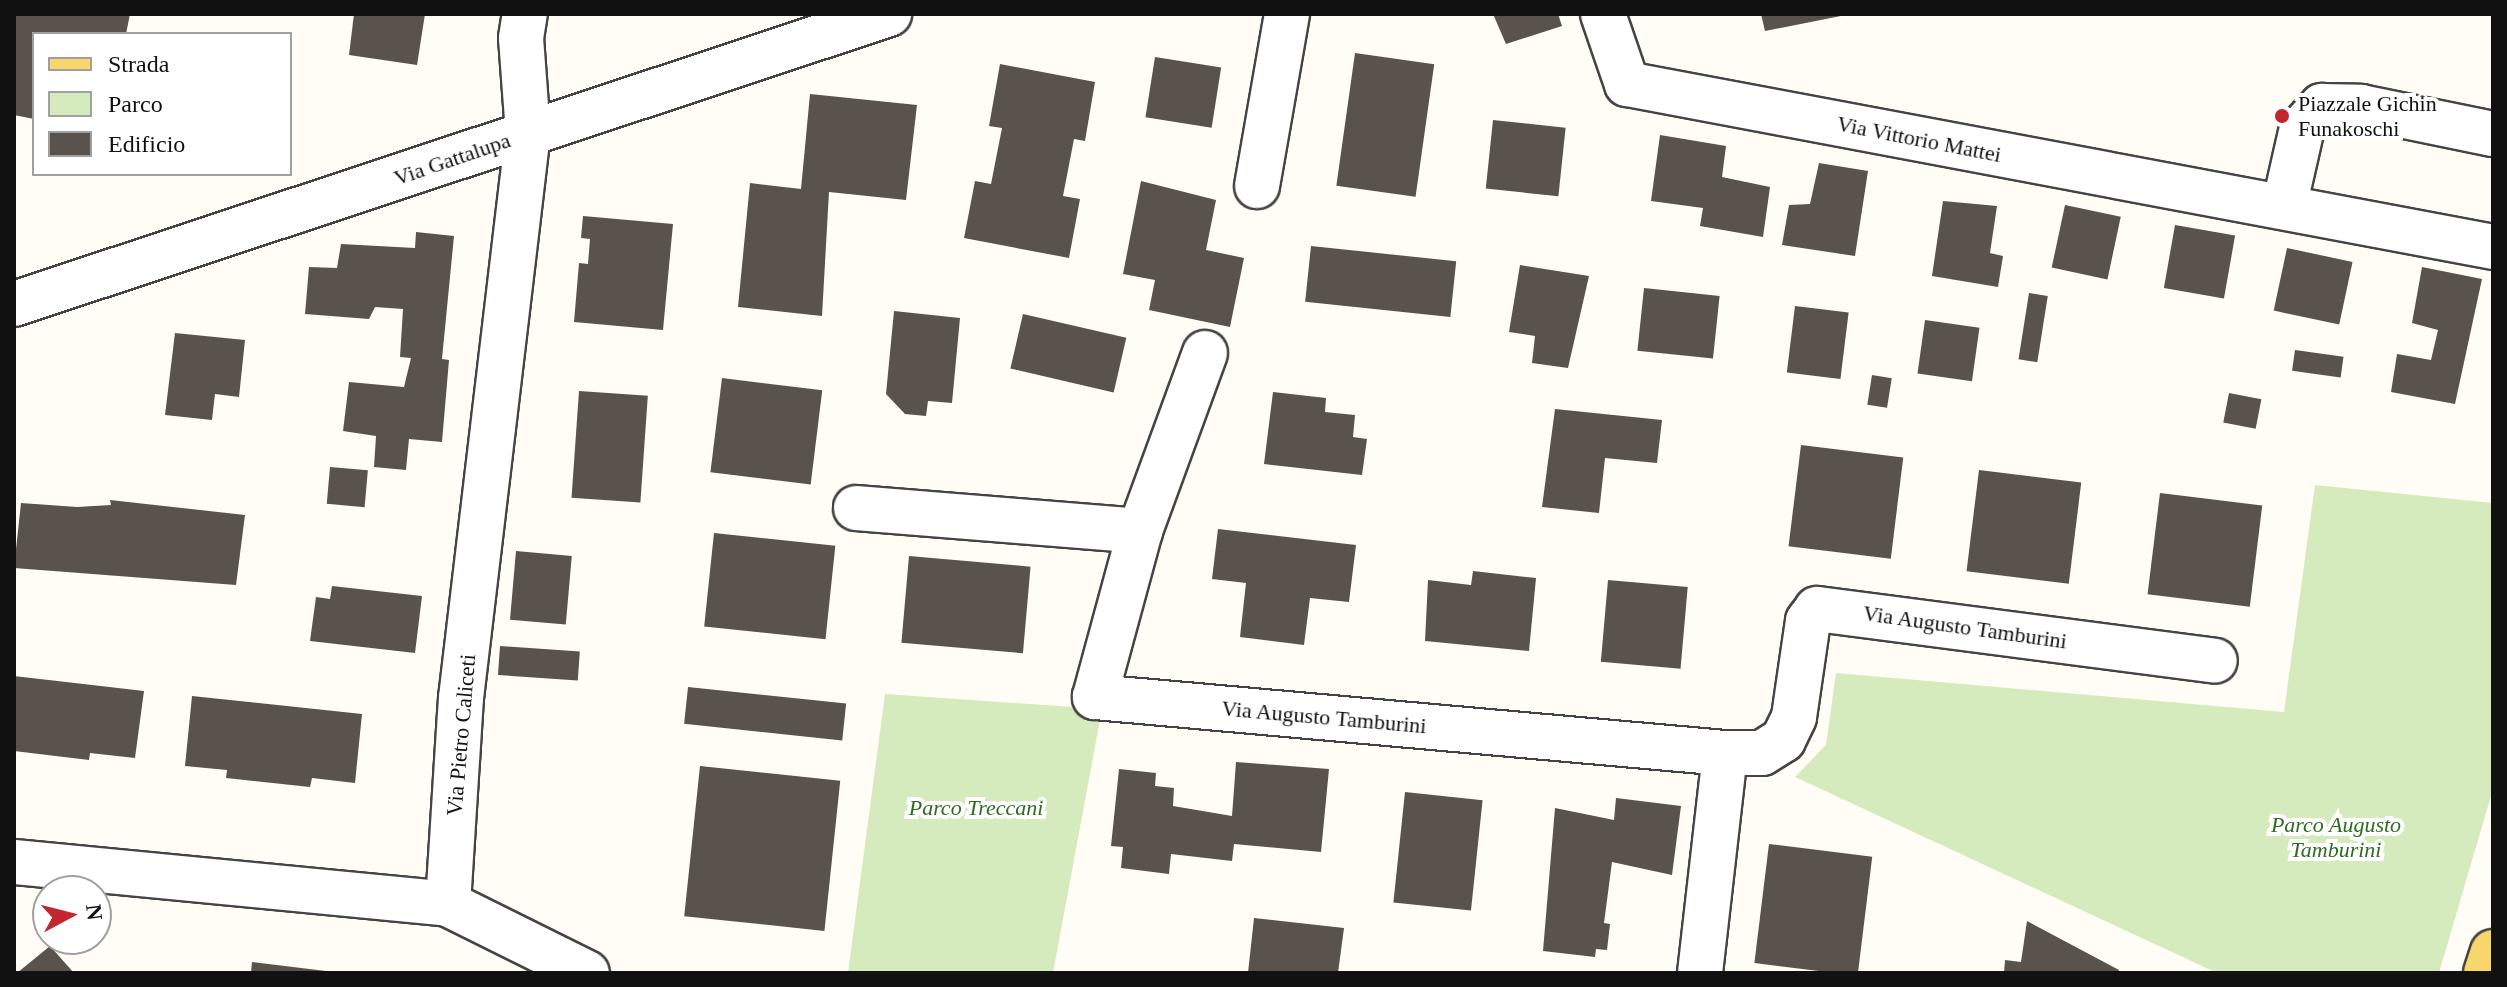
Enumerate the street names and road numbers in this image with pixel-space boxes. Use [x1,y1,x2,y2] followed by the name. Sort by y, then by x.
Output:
[1834,110,2004,168] street label: Via Vittorio Mattei
[390,127,514,191] street label: Via Gattalupa
[1861,600,2069,654] street label: Via Augusto Tamburini
[441,653,481,817] street label: Via Pietro Caliceti
[1220,695,1428,739] street label: Via Augusto Tamburini

